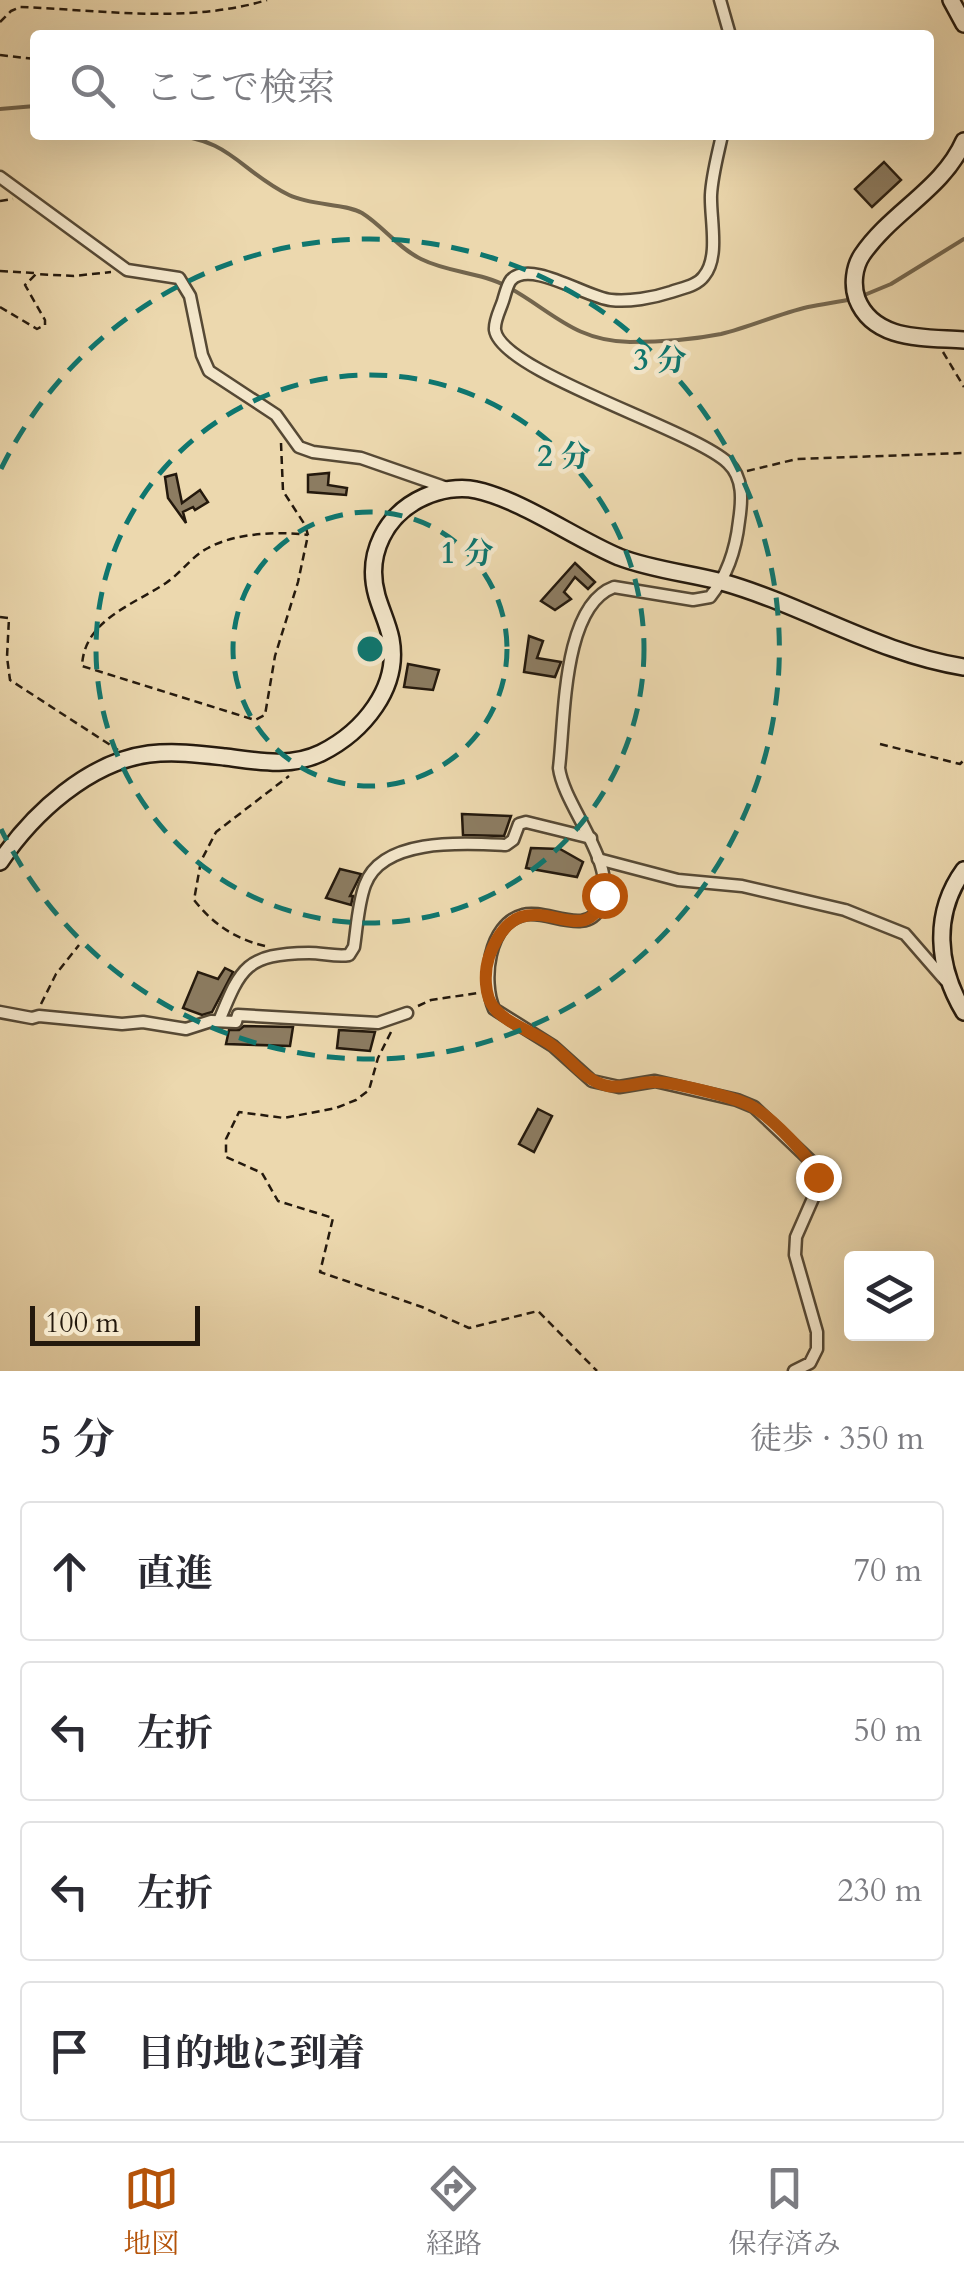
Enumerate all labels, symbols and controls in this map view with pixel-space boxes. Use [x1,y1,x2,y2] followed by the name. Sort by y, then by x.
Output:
[30,30,934,140] search box
[65,58,120,113] icon: search
[145,62,335,114] text: ここで検索
[633,340,687,381] text: 3 分
[537,436,591,477] text: 2 分
[440,533,494,574] text: 1 分
[352,631,388,667] centre of rings
[582,873,628,919] route start
[796,1155,842,1201] route end
[844,1251,934,1341] map controls
[844,1251,934,1341] button: layers
[30,1301,200,1346] scale bar
[45,1304,119,1342] text: 100 m
[40,1411,115,1468] text: 5 分
[750,1417,924,1461] text: 徒歩 · 350 m
[42,1544,97,1599] icon: ahead
[137,1548,213,1600] text: 直進
[854,1549,922,1593] text: 70 m
[42,1704,97,1759] icon: left
[137,1708,213,1760] text: 左折
[854,1709,922,1753] text: 50 m
[42,1864,97,1919] icon: left
[137,1868,213,1920] text: 左折
[837,1869,922,1913] text: 230 m
[42,2024,97,2079] icon: arrive
[137,2028,365,2080] text: 目的地に到着
[123,2161,179,2263] tab: 地図
[426,2161,482,2263] tab: 経路
[729,2161,841,2263] tab: 保存済み

